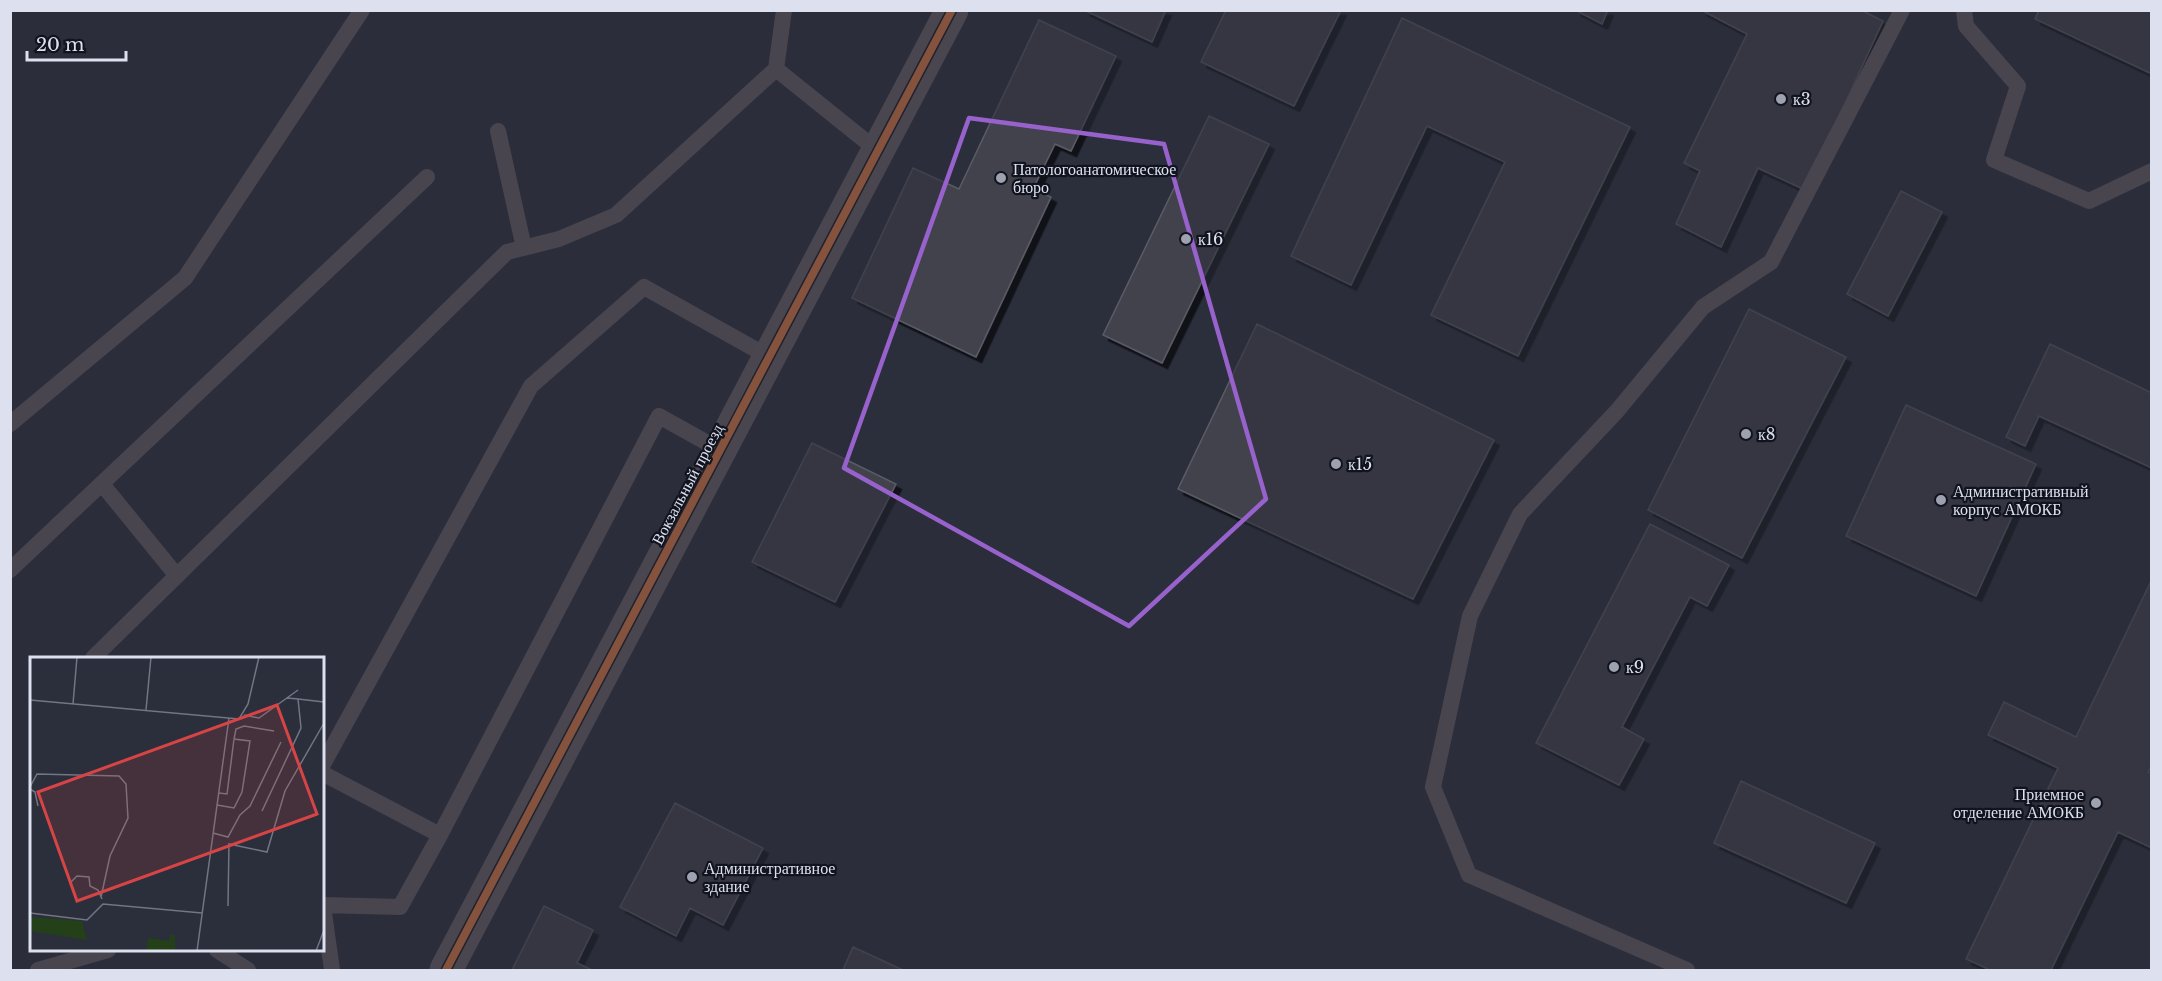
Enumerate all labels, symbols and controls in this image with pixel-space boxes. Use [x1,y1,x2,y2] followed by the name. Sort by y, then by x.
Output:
[27,24,126,62] scale bar
[36,34,84,56] text: 20 m
[1793,89,1811,109] place label: к3
[1774,92,1788,106] marker: к3
[1013,159,1176,197] place label: Патологоанатомическое бюро
[994,171,1008,185] marker: Патологоанатомическое бюро
[1198,229,1223,249] place label: к16
[1179,232,1193,246] marker: к16
[647,420,727,548] street label: Вокзальный проезд
[1758,424,1775,444] place label: к8
[1739,427,1753,441] marker: к8
[1348,454,1372,474] place label: к15
[1329,457,1343,471] marker: к15
[1953,481,2089,519] place label: Административный корпус АМОКБ
[1934,493,1948,507] marker: Административный корпус АМОКБ
[30,657,324,951] inset map
[1626,657,1644,677] place label: к9
[1607,660,1621,674] marker: к9
[1953,784,2084,822] place label: Приемное отделение АМОКБ
[2089,796,2103,810] marker: Приемное отделение АМОКБ
[704,858,835,896] place label: Административное здание
[685,870,699,884] marker: Административное здание

